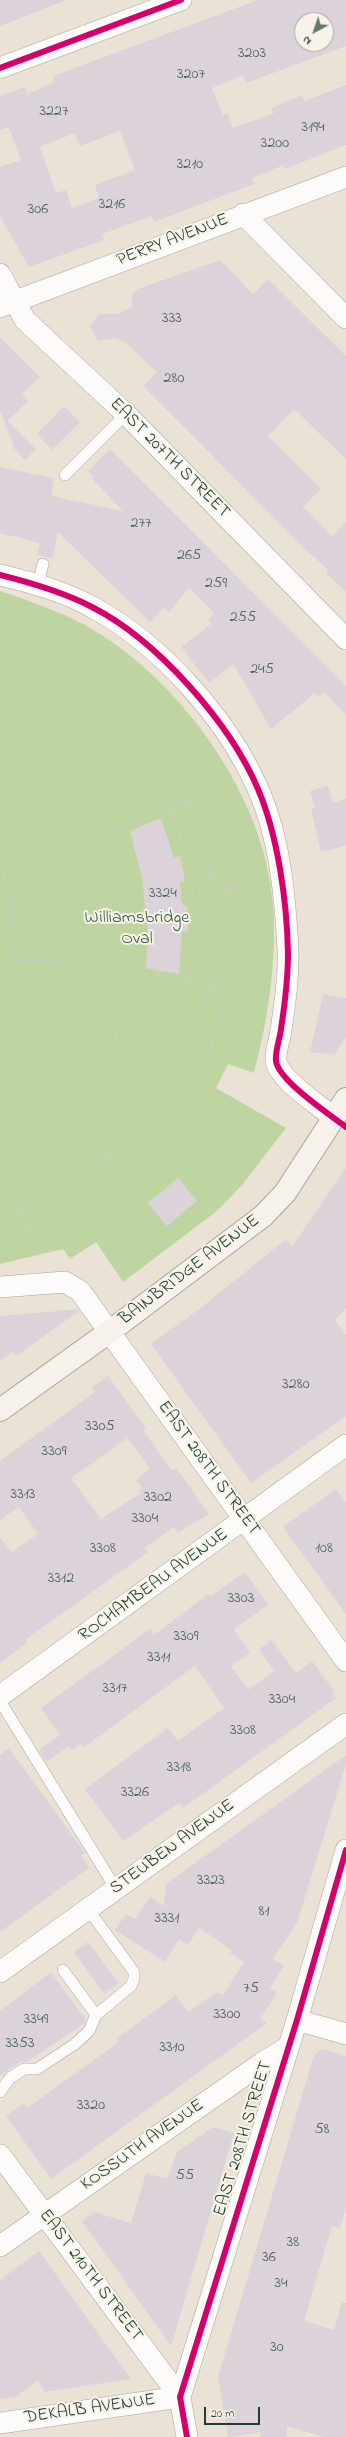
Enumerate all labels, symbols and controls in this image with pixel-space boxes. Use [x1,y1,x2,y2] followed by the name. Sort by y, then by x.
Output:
[294,12,334,52] north arrow
[299,32,315,49] text: N
[238,44,266,64] house number: 3203
[177,65,205,85] house number: 3207
[39,102,69,122] house number: 3227
[301,118,325,138] house number: 3194
[261,134,289,154] house number: 3200
[177,155,203,175] house number: 3210
[99,195,125,215] house number: 3216
[28,200,48,220] house number: 306
[114,210,232,272] street label: PERRY AVENUE
[162,309,182,329] house number: 333
[164,369,184,389] house number: 280
[104,394,234,524] street label: EAST 207TH STREET
[130,514,152,534] house number: 277
[177,546,201,566] house number: 265
[205,574,227,594] house number: 259
[230,608,256,628] house number: 255
[250,660,274,680] house number: 245
[149,884,177,904] house number: 3324
[85,908,189,950] park label: Williamsbridge Oval
[115,1211,265,1331] street label: BAINBRIDGE AVENUE
[282,1375,310,1395] house number: 3280
[152,1398,264,1540] street label: EAST 208TH STREET
[85,1417,115,1437] house number: 3305
[42,1442,66,1462] house number: 3309
[11,1485,35,1505] house number: 3313
[144,1488,172,1508] house number: 3302
[132,1509,158,1529] house number: 3304
[75,1525,233,1647] street label: ROCHAMBEAU AVENUE
[90,1539,116,1559] house number: 3308
[315,1539,333,1559] house number: 108
[48,1569,74,1589] house number: 3312
[228,1589,254,1609] house number: 3303
[174,1627,198,1647] house number: 3309
[147,1648,171,1668] house number: 3311
[103,1679,127,1699] house number: 3317
[269,1690,295,1710] house number: 3304
[230,1721,256,1741] house number: 3308
[167,1758,191,1778] house number: 3318
[121,1783,149,1803] house number: 3326
[106,1796,240,1900] street label: STEUBEN AVENUE
[197,1871,225,1891] house number: 3323
[258,1902,270,1922] house number: 81
[155,1909,179,1929] house number: 3331
[243,1979,259,1999] house number: 75
[213,2005,241,2025] house number: 3300
[24,2010,48,2030] house number: 3349
[6,2034,34,2054] house number: 3353
[159,2038,185,2058] house number: 3310
[210,2059,278,2219] street label: EAST 208TH STREET
[77,2096,105,2116] house number: 3320
[77,2096,209,2196] street label: KOSSUTH AVENUE
[314,2120,330,2140] house number: 58
[176,2166,194,2186] house number: 55
[33,2206,147,2346] street label: EAST 210TH STREET
[287,2233,299,2253] house number: 38
[262,2248,276,2268] house number: 36
[274,2274,288,2294] house number: 34
[270,2338,284,2358] house number: 30
[23,2390,157,2430] street label: DEKALB AVENUE
[206,2399,262,2425] scale bar
[211,2405,234,2423] text: 20 m

